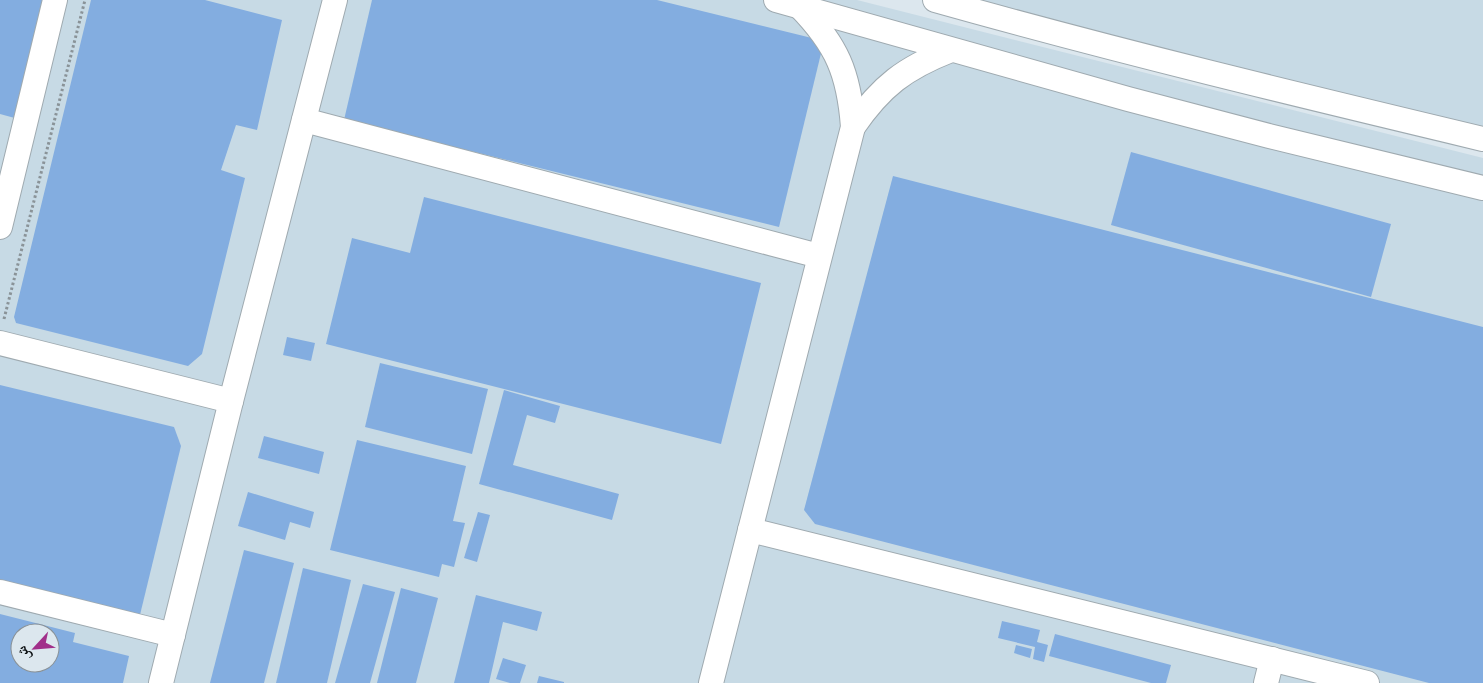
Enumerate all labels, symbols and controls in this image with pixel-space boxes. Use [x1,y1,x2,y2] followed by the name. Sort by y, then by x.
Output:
[10,623,60,673] north arrow
[13,643,35,664] text: ش

